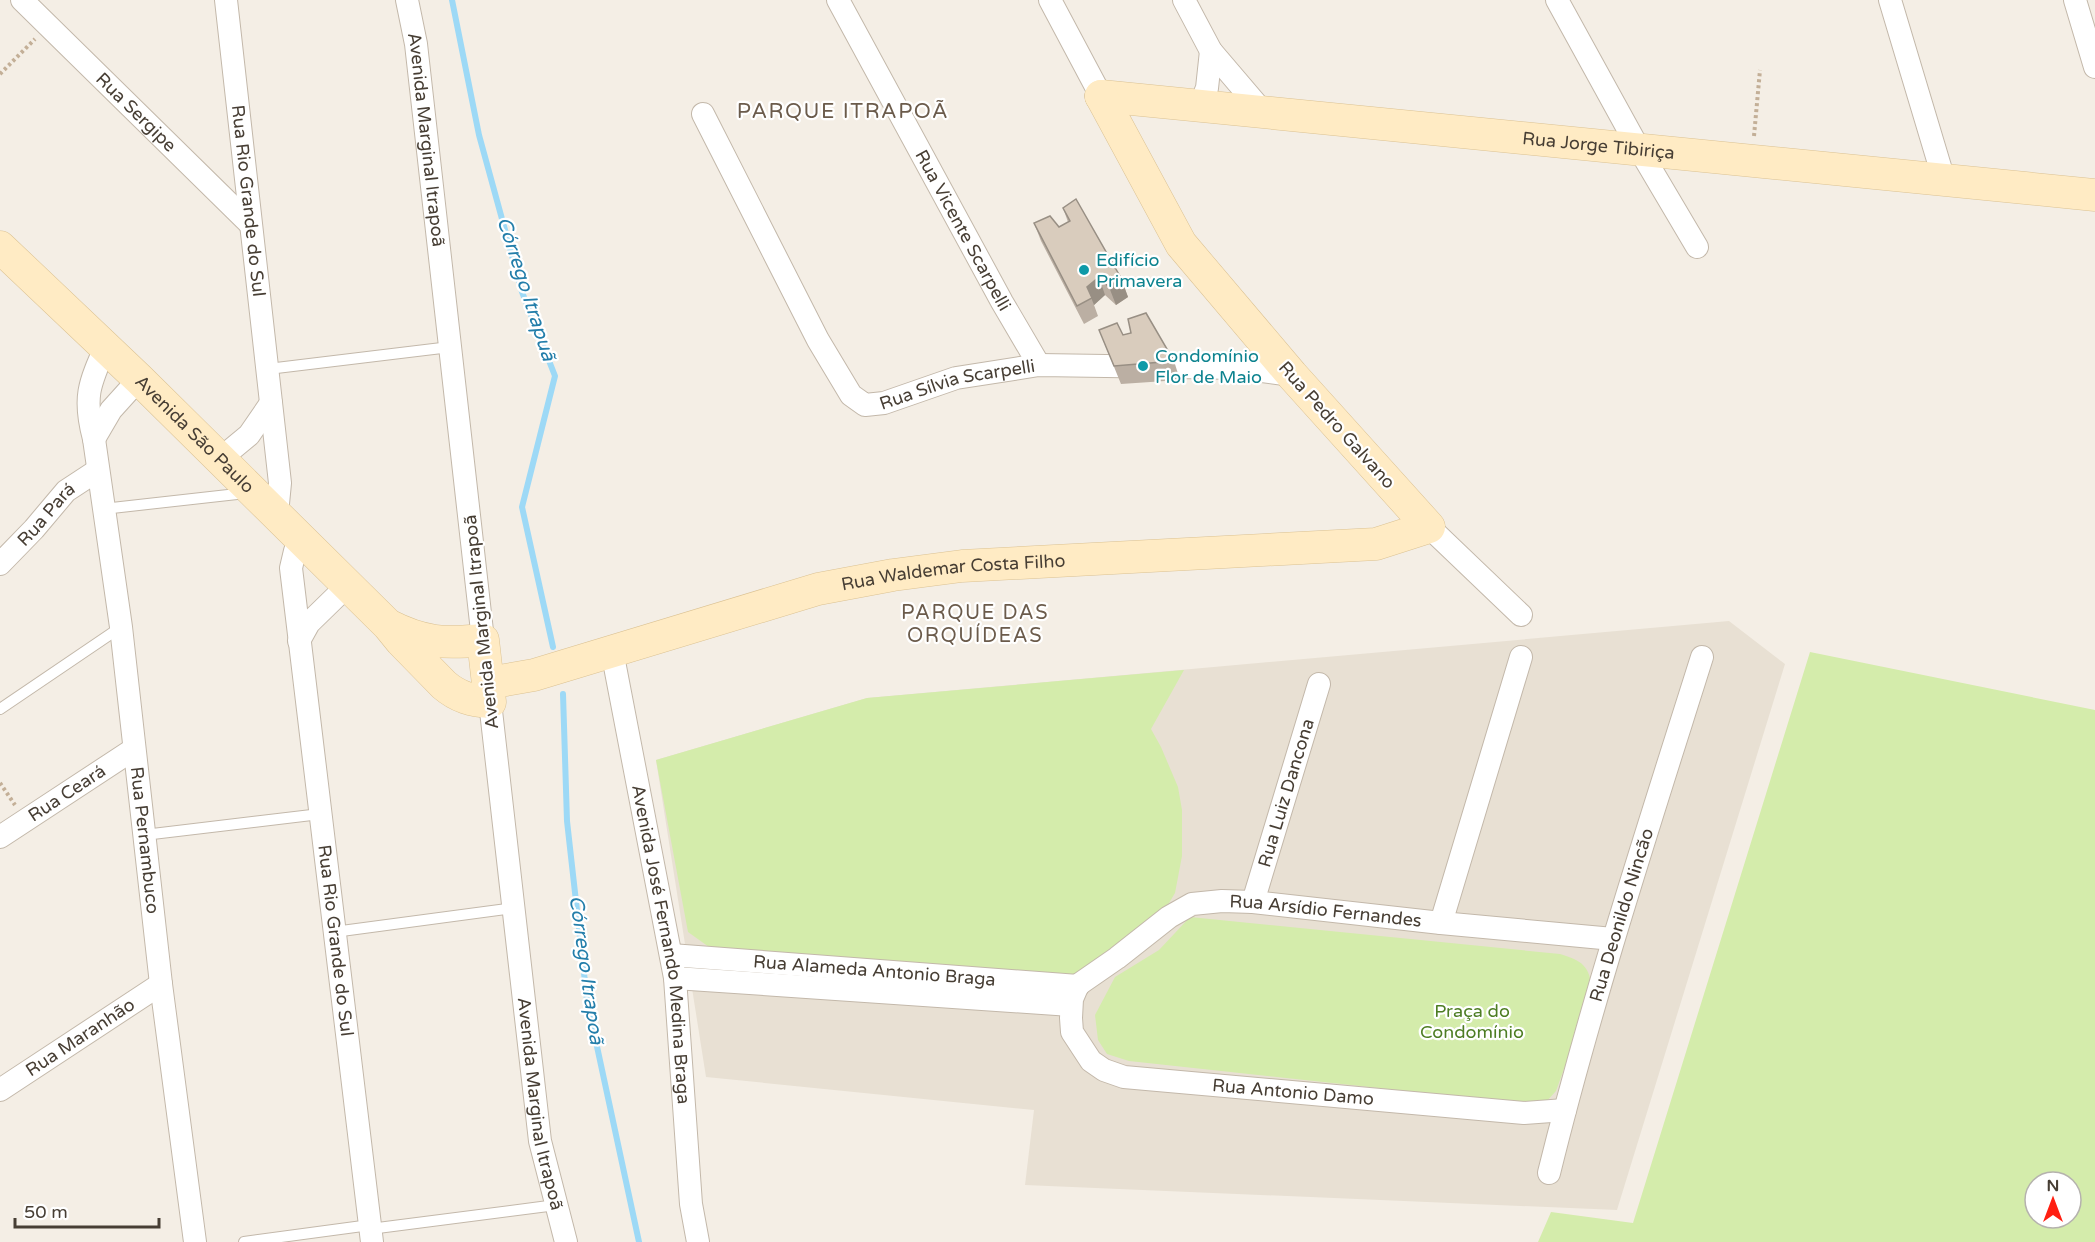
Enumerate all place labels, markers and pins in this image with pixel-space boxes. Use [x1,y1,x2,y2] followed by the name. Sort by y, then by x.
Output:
[1096,249,1182,292] place label: Edifício Primavera
[1077,263,1091,277] marker: Edifício Primavera
[1155,345,1262,388] place label: Condomínio Flor de Maio
[1136,359,1150,373] marker: Condomínio Flor de Maio

